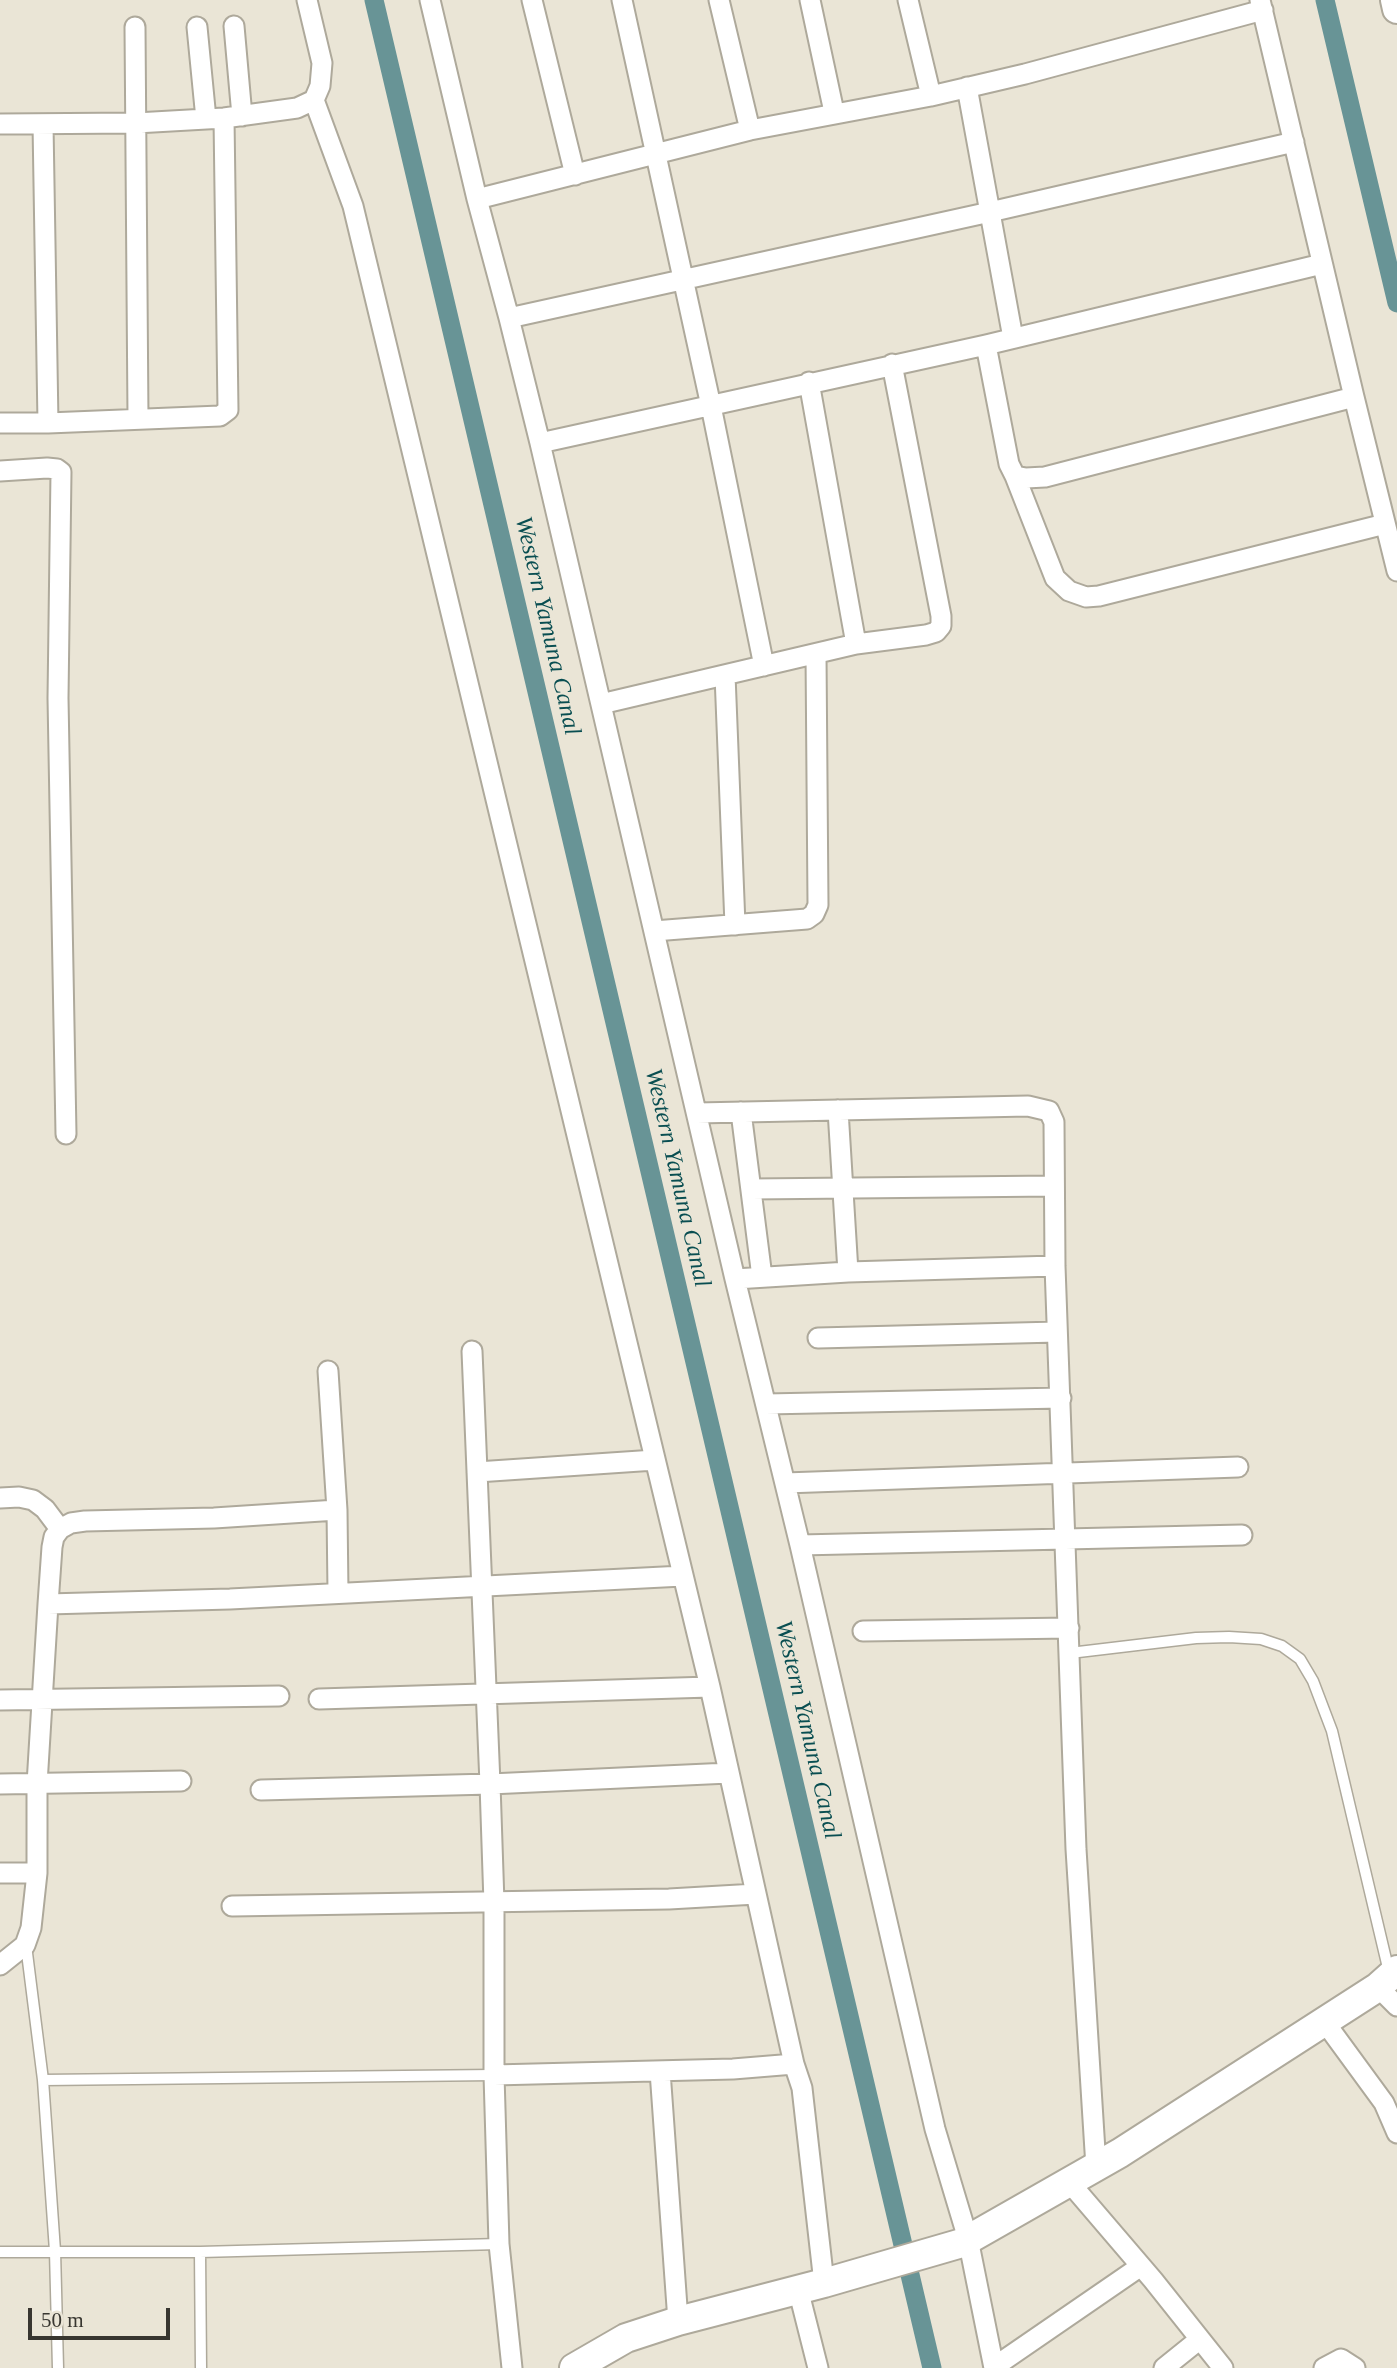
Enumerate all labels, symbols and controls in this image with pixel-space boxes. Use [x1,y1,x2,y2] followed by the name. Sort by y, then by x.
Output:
[504,496,590,756] water label: Western Yamuna Canal
[634,1048,720,1308] water label: Western Yamuna Canal
[764,1600,850,1860] water label: Western Yamuna Canal
[32,2294,173,2338] scale bar
[41,2308,84,2332] text: 50 m

